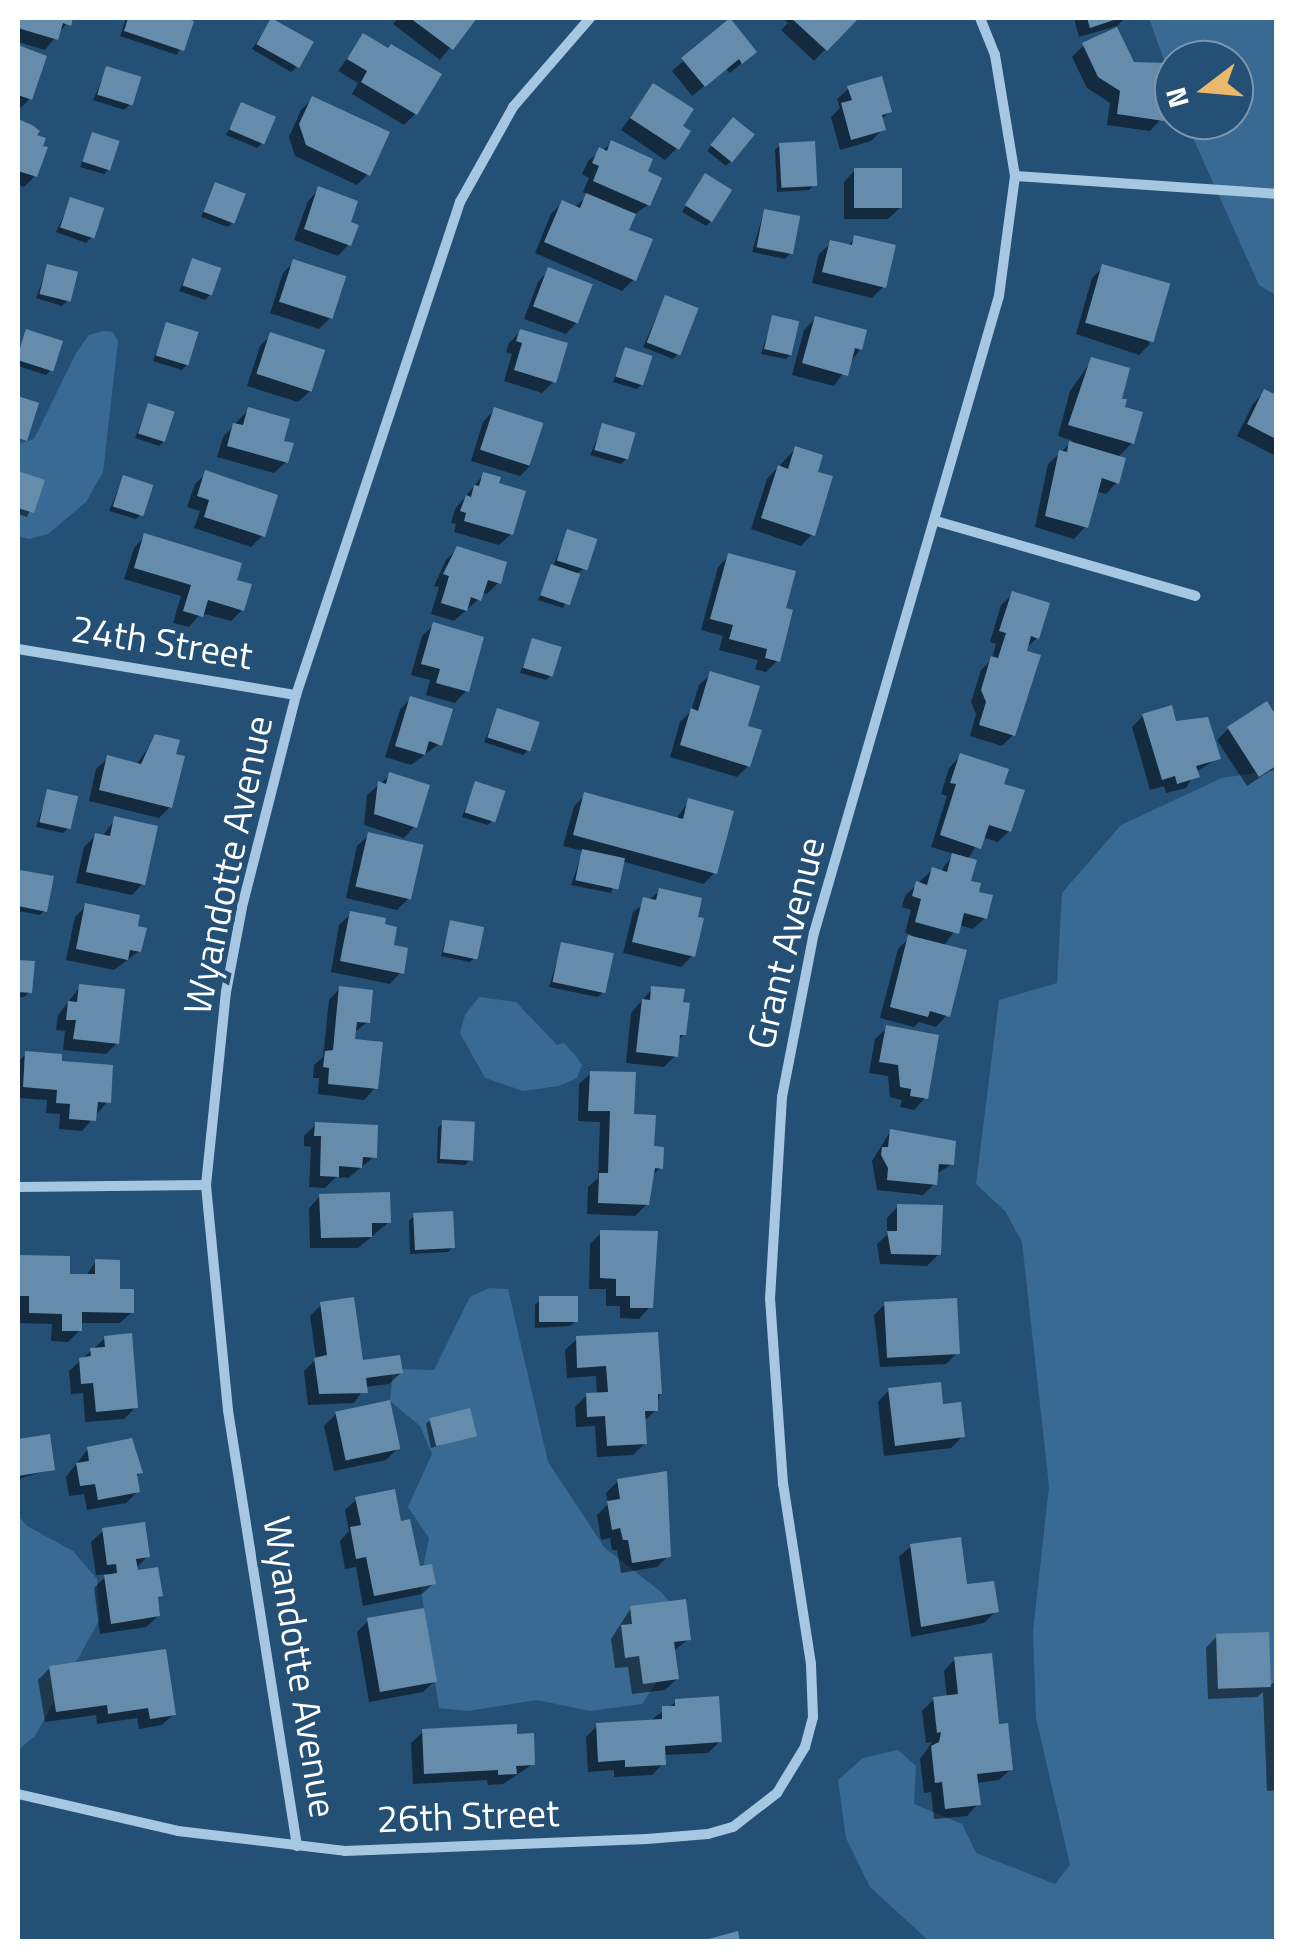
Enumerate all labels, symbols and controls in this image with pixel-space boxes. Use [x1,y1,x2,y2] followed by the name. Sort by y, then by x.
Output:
[1154,40,1254,140] north arrow
[1153,83,1200,113] text: N
[68,605,256,679] street label: 24th Street
[174,711,282,1019] street label: Wyandotte Avenue
[738,832,834,1054] street label: Grant Avenue
[254,1513,346,1821] street label: Wyandotte Avenue
[376,1790,560,1842] street label: 26th Street

